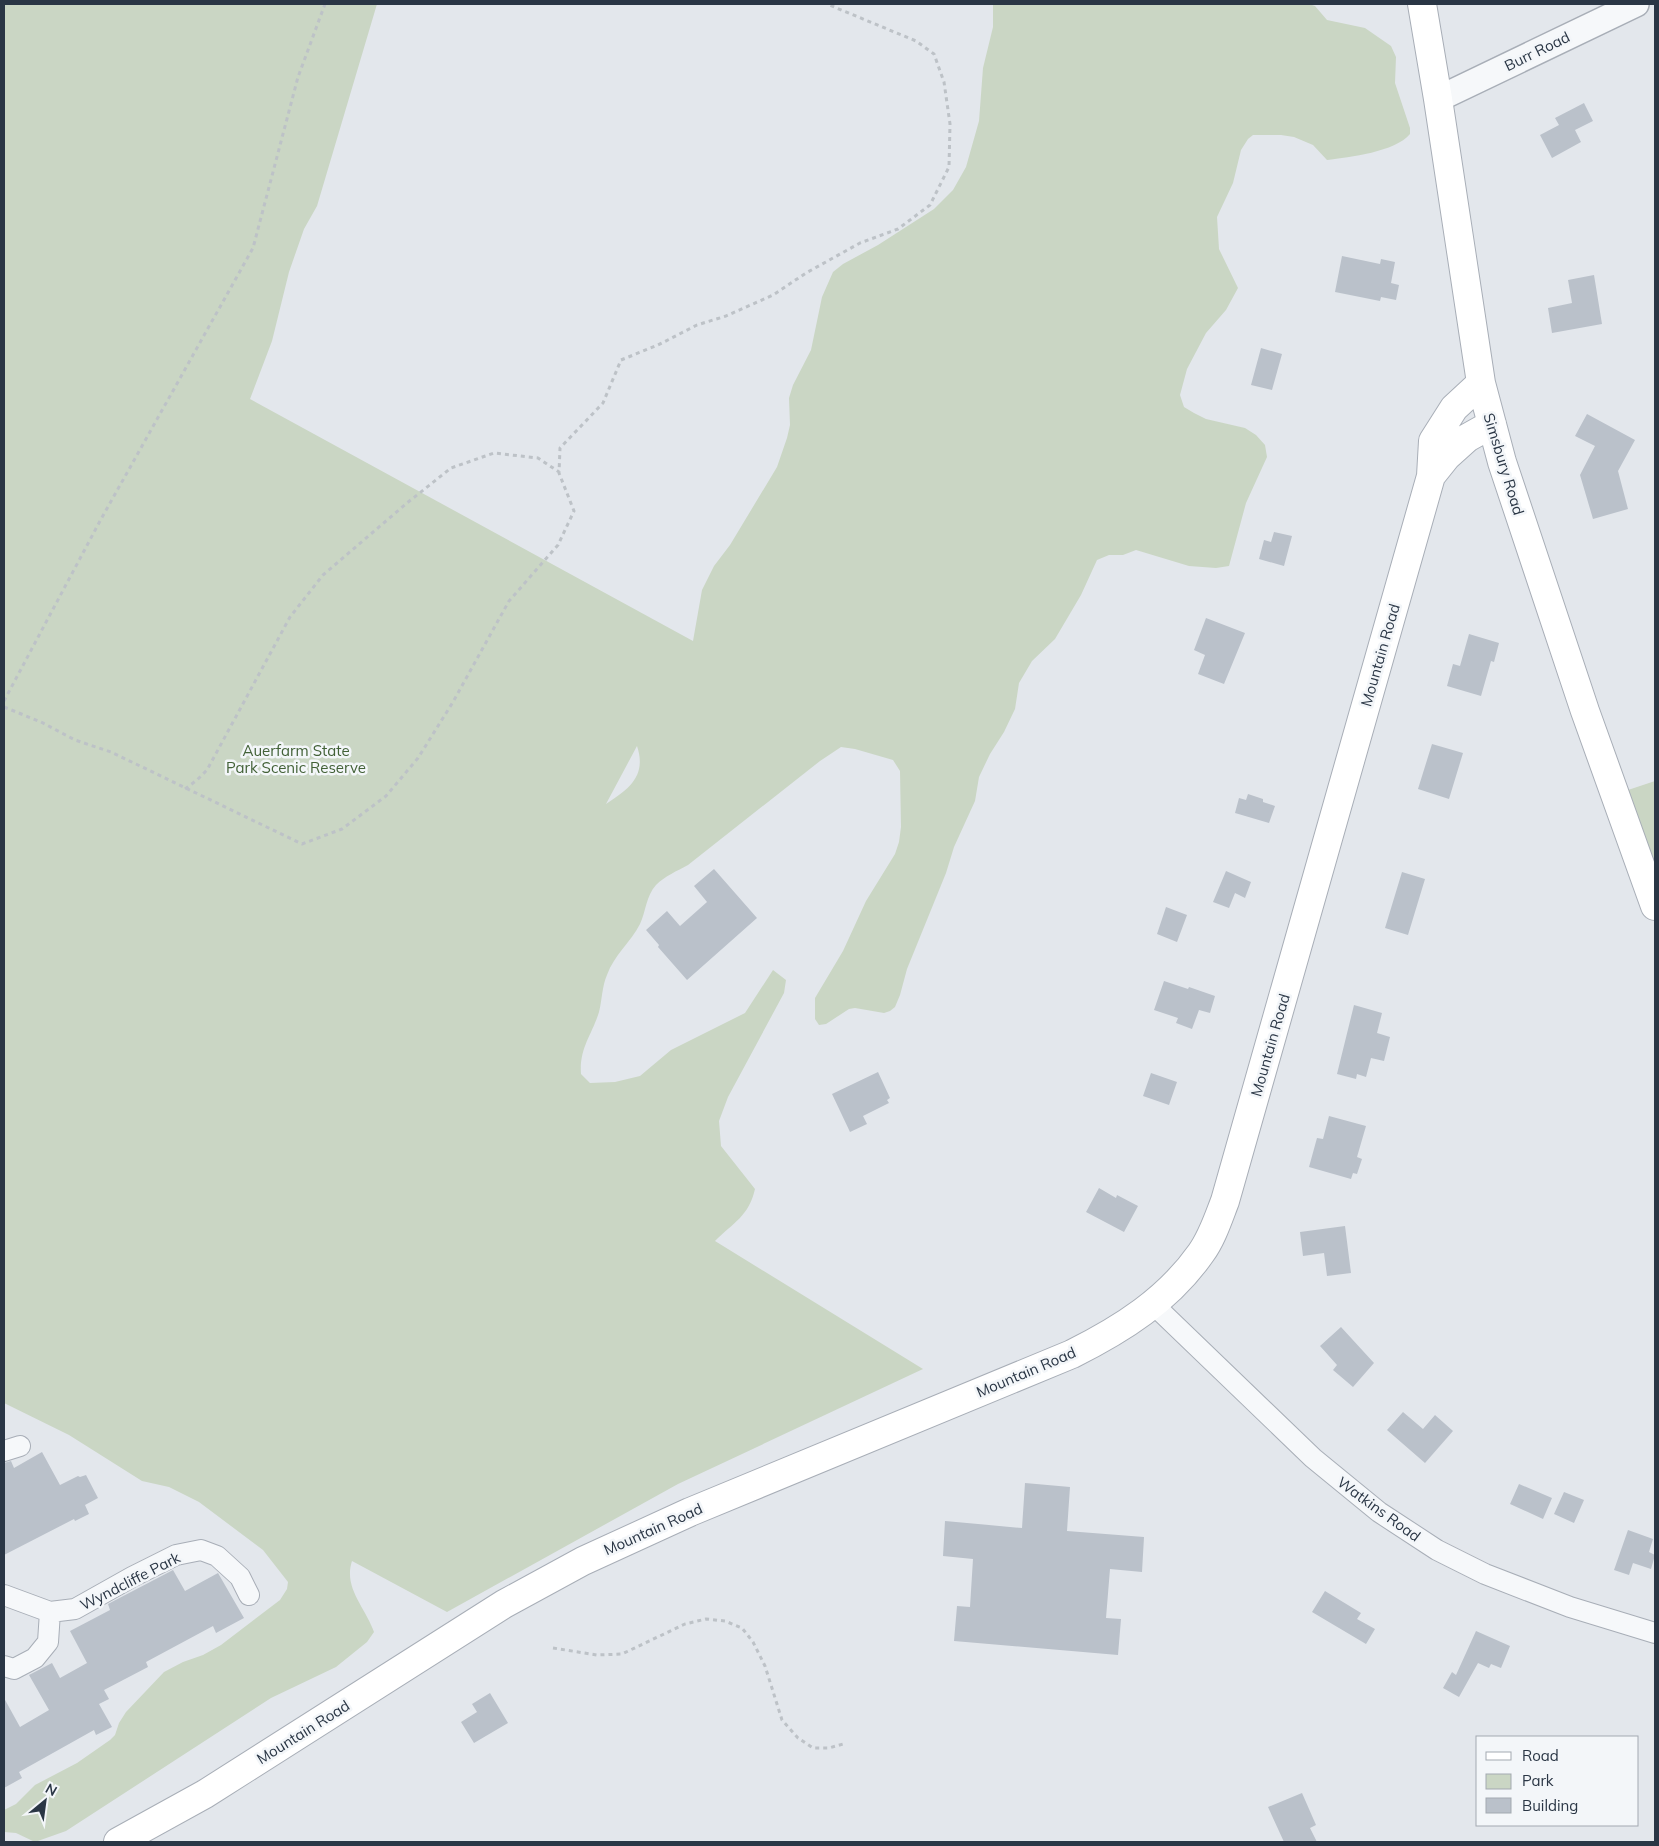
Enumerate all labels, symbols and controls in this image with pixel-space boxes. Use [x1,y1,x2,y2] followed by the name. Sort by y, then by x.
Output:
[1501,27,1573,75] street label: Burr Road
[1479,411,1529,517] street label: Simsbury Road
[1356,601,1404,709] street label: Mountain Road
[226,741,366,777] park label: Auerfarm State Park Scenic Reserve
[1246,991,1294,1099] street label: Mountain Road
[973,1343,1079,1401] street label: Mountain Road
[1334,1472,1424,1546] street label: Watkins Road
[601,1499,705,1559] street label: Mountain Road
[77,1547,184,1614] street label: Wyndcliffe Park
[253,1696,353,1768] street label: Mountain Road
[1476,1736,1639,1826] legend
[1522,1746,1559,1765] text: Road
[1522,1771,1554,1790] text: Park
[20,1776,70,1826] north arrow
[42,1779,60,1800] text: N
[1522,1796,1578,1815] text: Building

